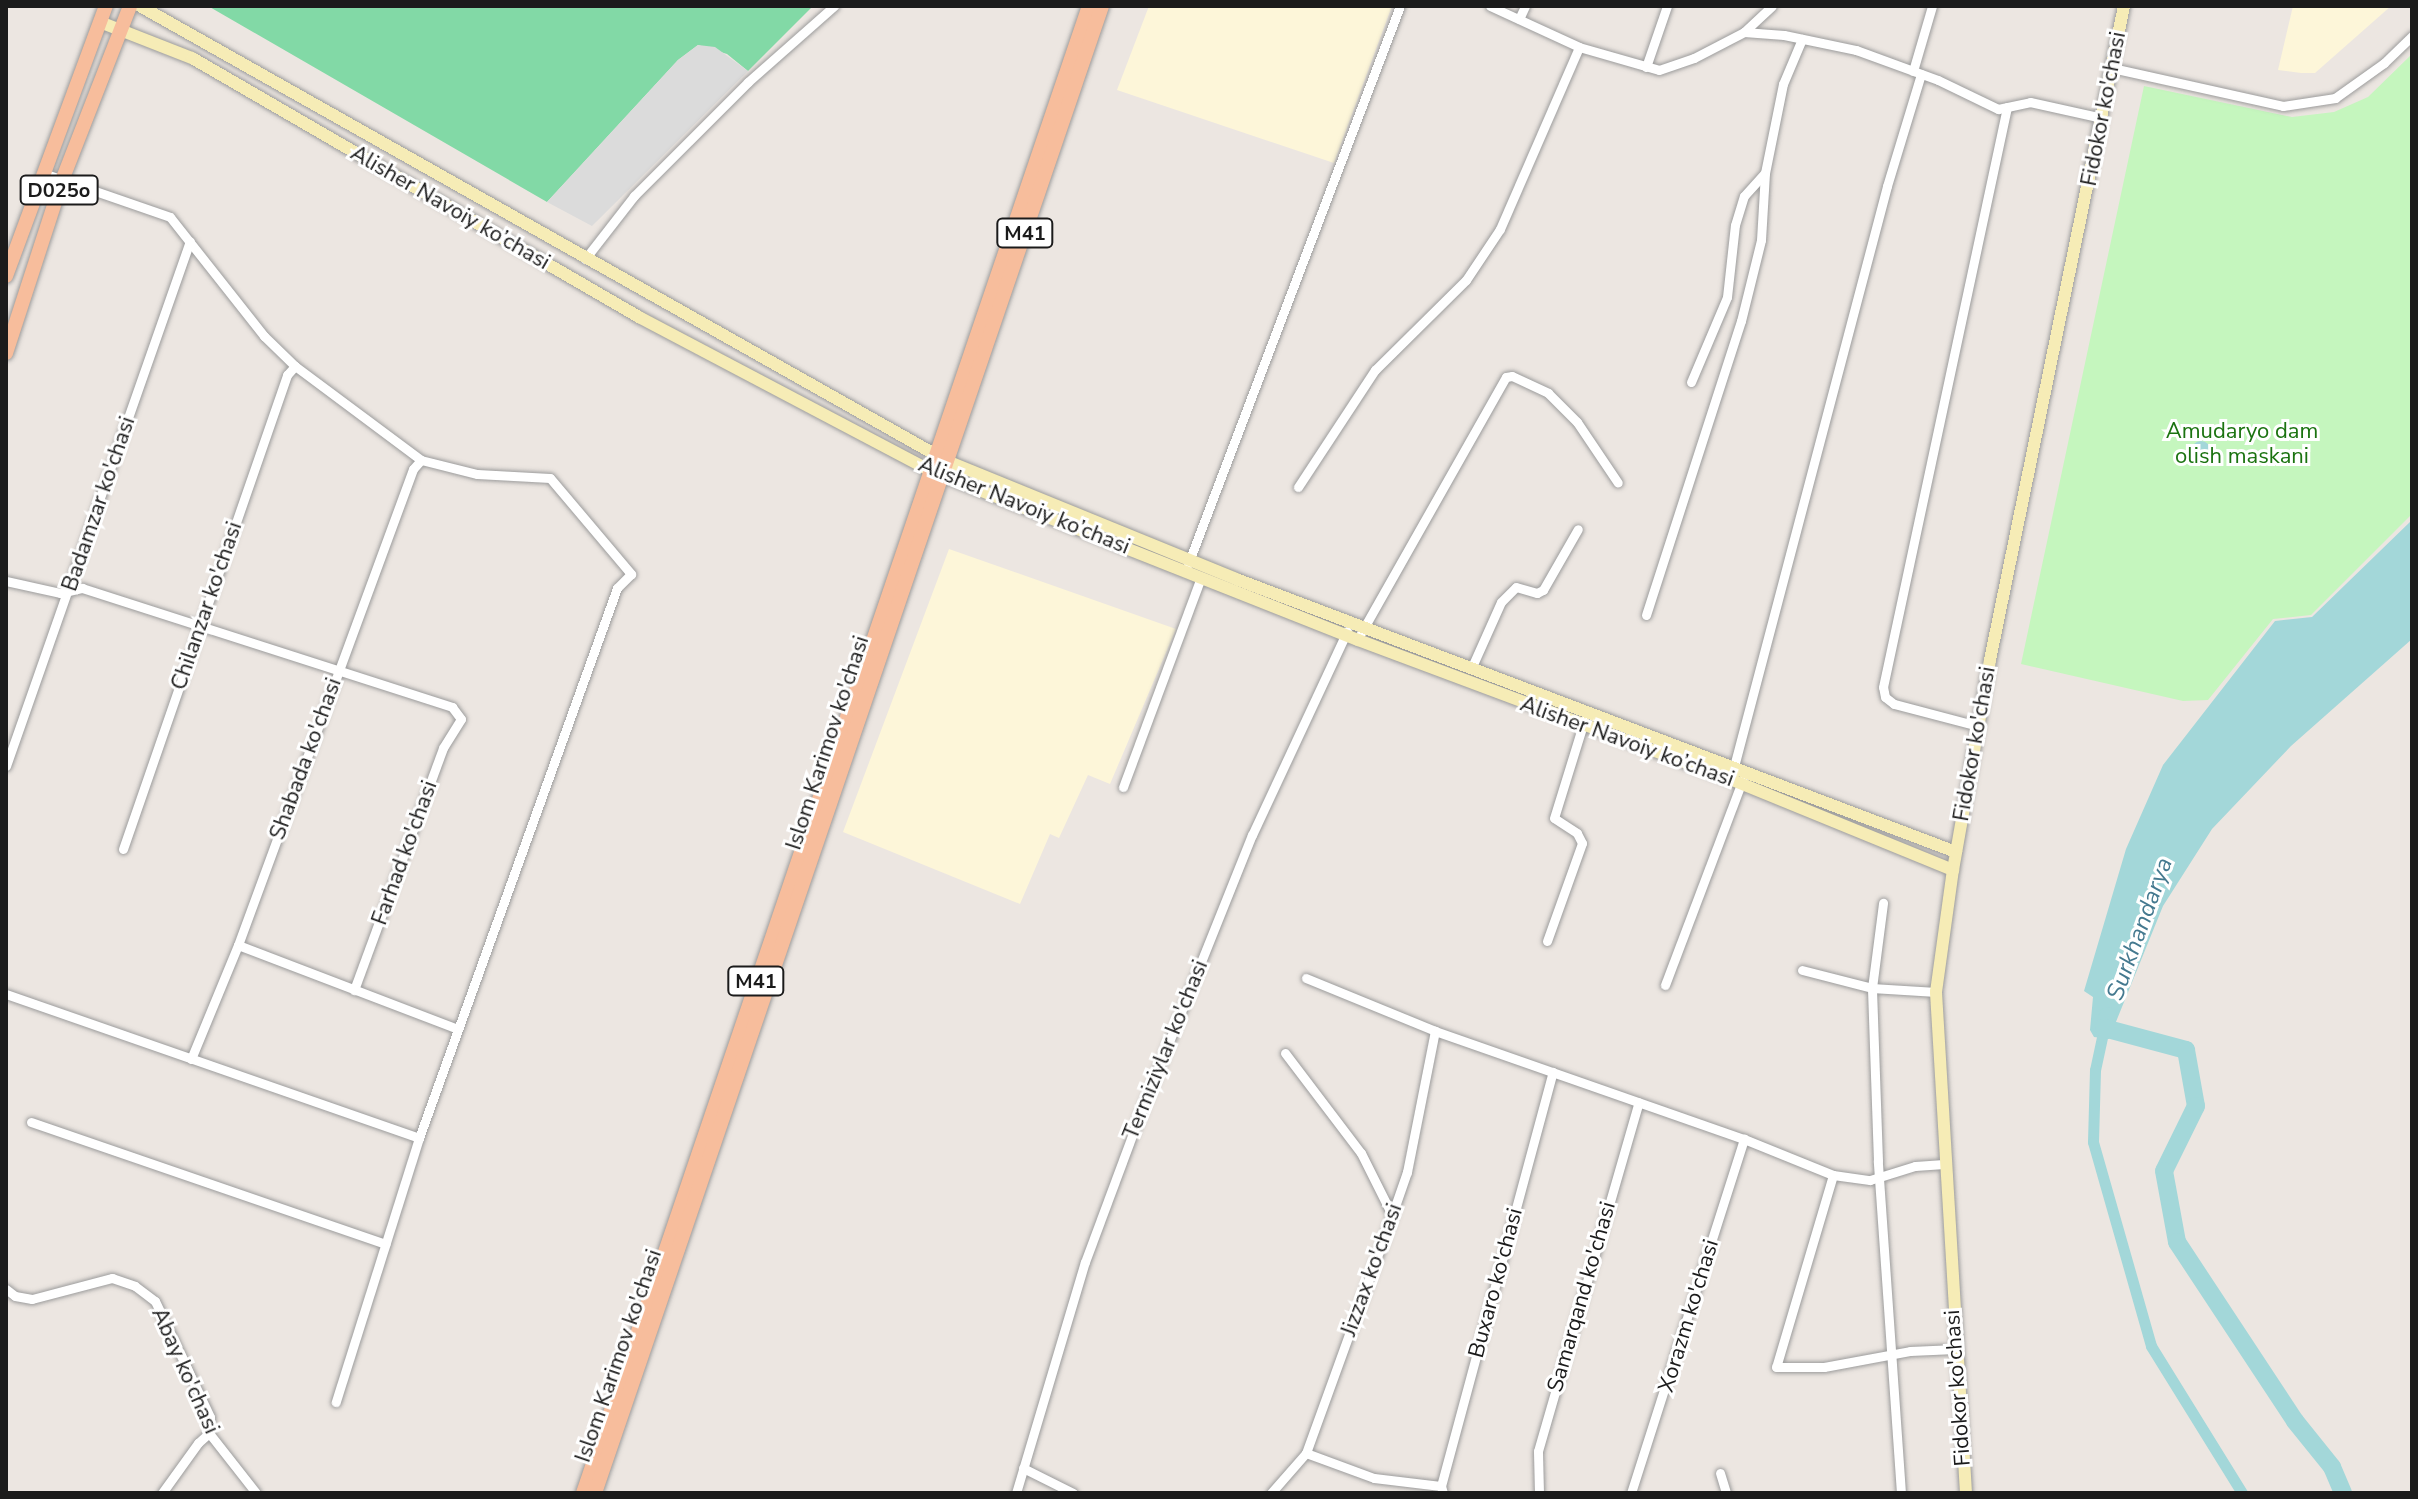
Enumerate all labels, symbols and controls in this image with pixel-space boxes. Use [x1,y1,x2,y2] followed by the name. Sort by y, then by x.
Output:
[2076,30,2132,188] street label: Fidokor ko'chasi
[346,140,554,276] street label: Alisher Navoiy ko’chasi
[19,174,99,206] road number: D025o
[995,217,1055,249] road number: M41
[57,413,141,595] street label: Badamzar ko'chasi
[2166,418,2318,470] park label: Amudaryo dam olish maskani
[914,452,1134,560] street label: Alisher Navoiy ko’chasi
[166,518,248,694] street label: Chilanzar ko'chasi
[781,633,875,853] street label: Islom Karimov ko'chasi
[1948,665,2002,823] street label: Fidokor ko'chasi
[264,675,348,843] street label: Shabada ko'chasi
[1516,691,1738,793] street label: Alisher Navoiy ko’chasi
[367,777,443,929] street label: Farhad ko'chasi
[2101,854,2179,1004] water label: Surkhandarya
[1118,956,1214,1144] street label: Termiziylar ko'chasi
[726,965,786,997] road number: M41
[1542,1199,1622,1395] street label: Samarqand ko'chasi
[1336,1200,1408,1340] street label: Jizzax ko'chasi
[1463,1205,1529,1361] street label: Buxaro ko'chasi
[1653,1236,1725,1396] street label: Xorazm ko'chasi
[570,1246,668,1466] street label: Islom Karimov ko'chasi
[145,1304,225,1438] street label: Abay ko'chasi
[1939,1309,1977,1467] street label: Fidokor ko'chasi

